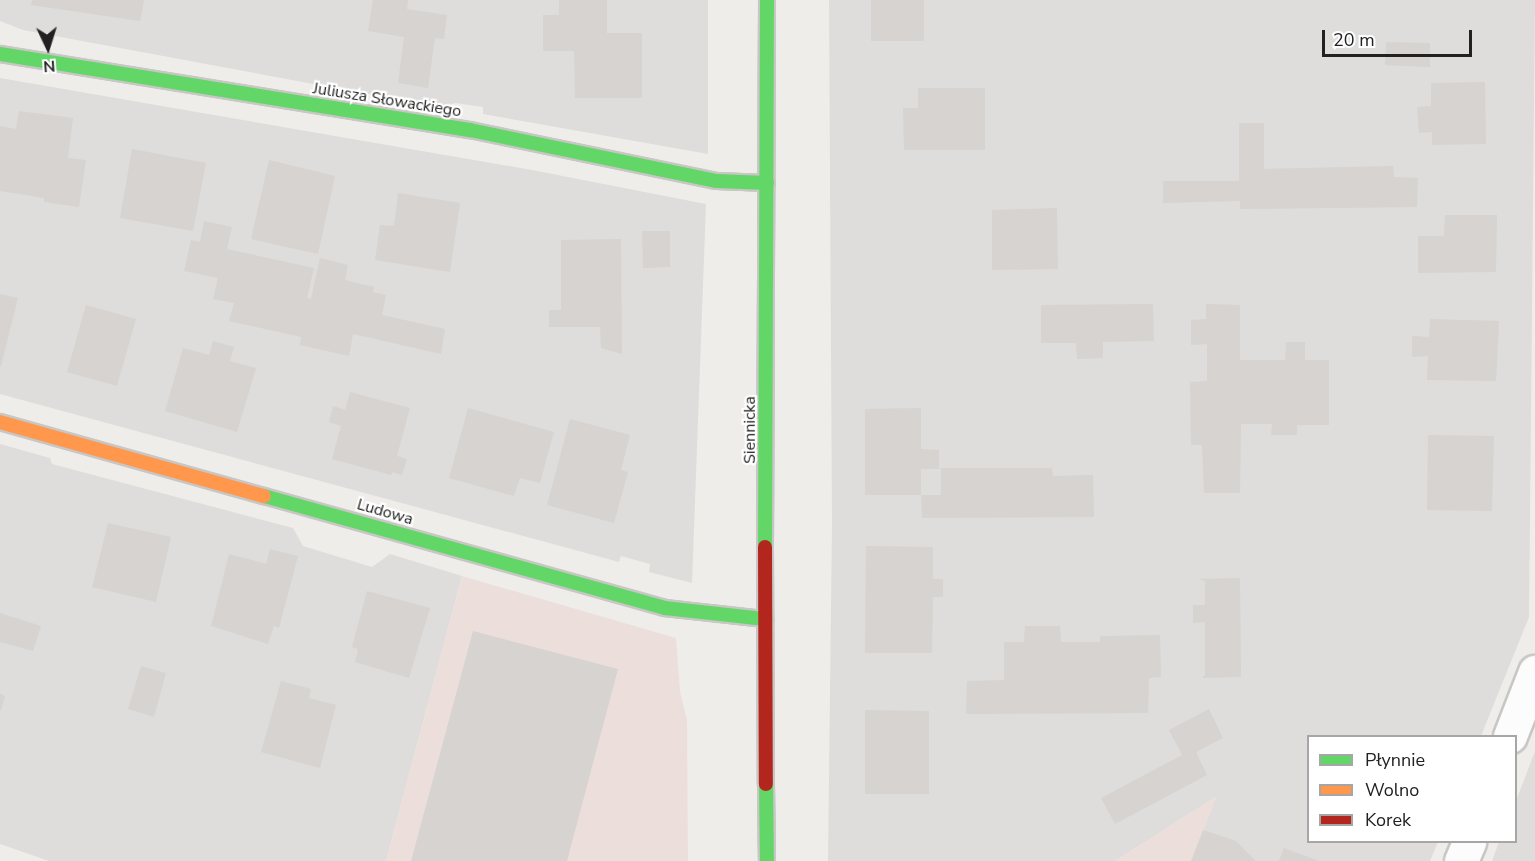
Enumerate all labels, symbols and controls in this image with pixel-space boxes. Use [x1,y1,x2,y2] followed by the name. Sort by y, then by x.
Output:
[18,18,78,78] north arrow
[1325,18,1475,56] scale bar
[1333,28,1375,52] text: 20 m
[43,55,56,77] text: N
[311,79,463,121] street label: Juliusza Słowackiego
[740,396,760,464] street label: Siennicka
[355,495,415,529] street label: Ludowa
[1307,735,1517,843] legend
[1365,748,1425,772] text: Płynnie
[1365,778,1419,802] text: Wolno
[1365,808,1411,832] text: Korek

